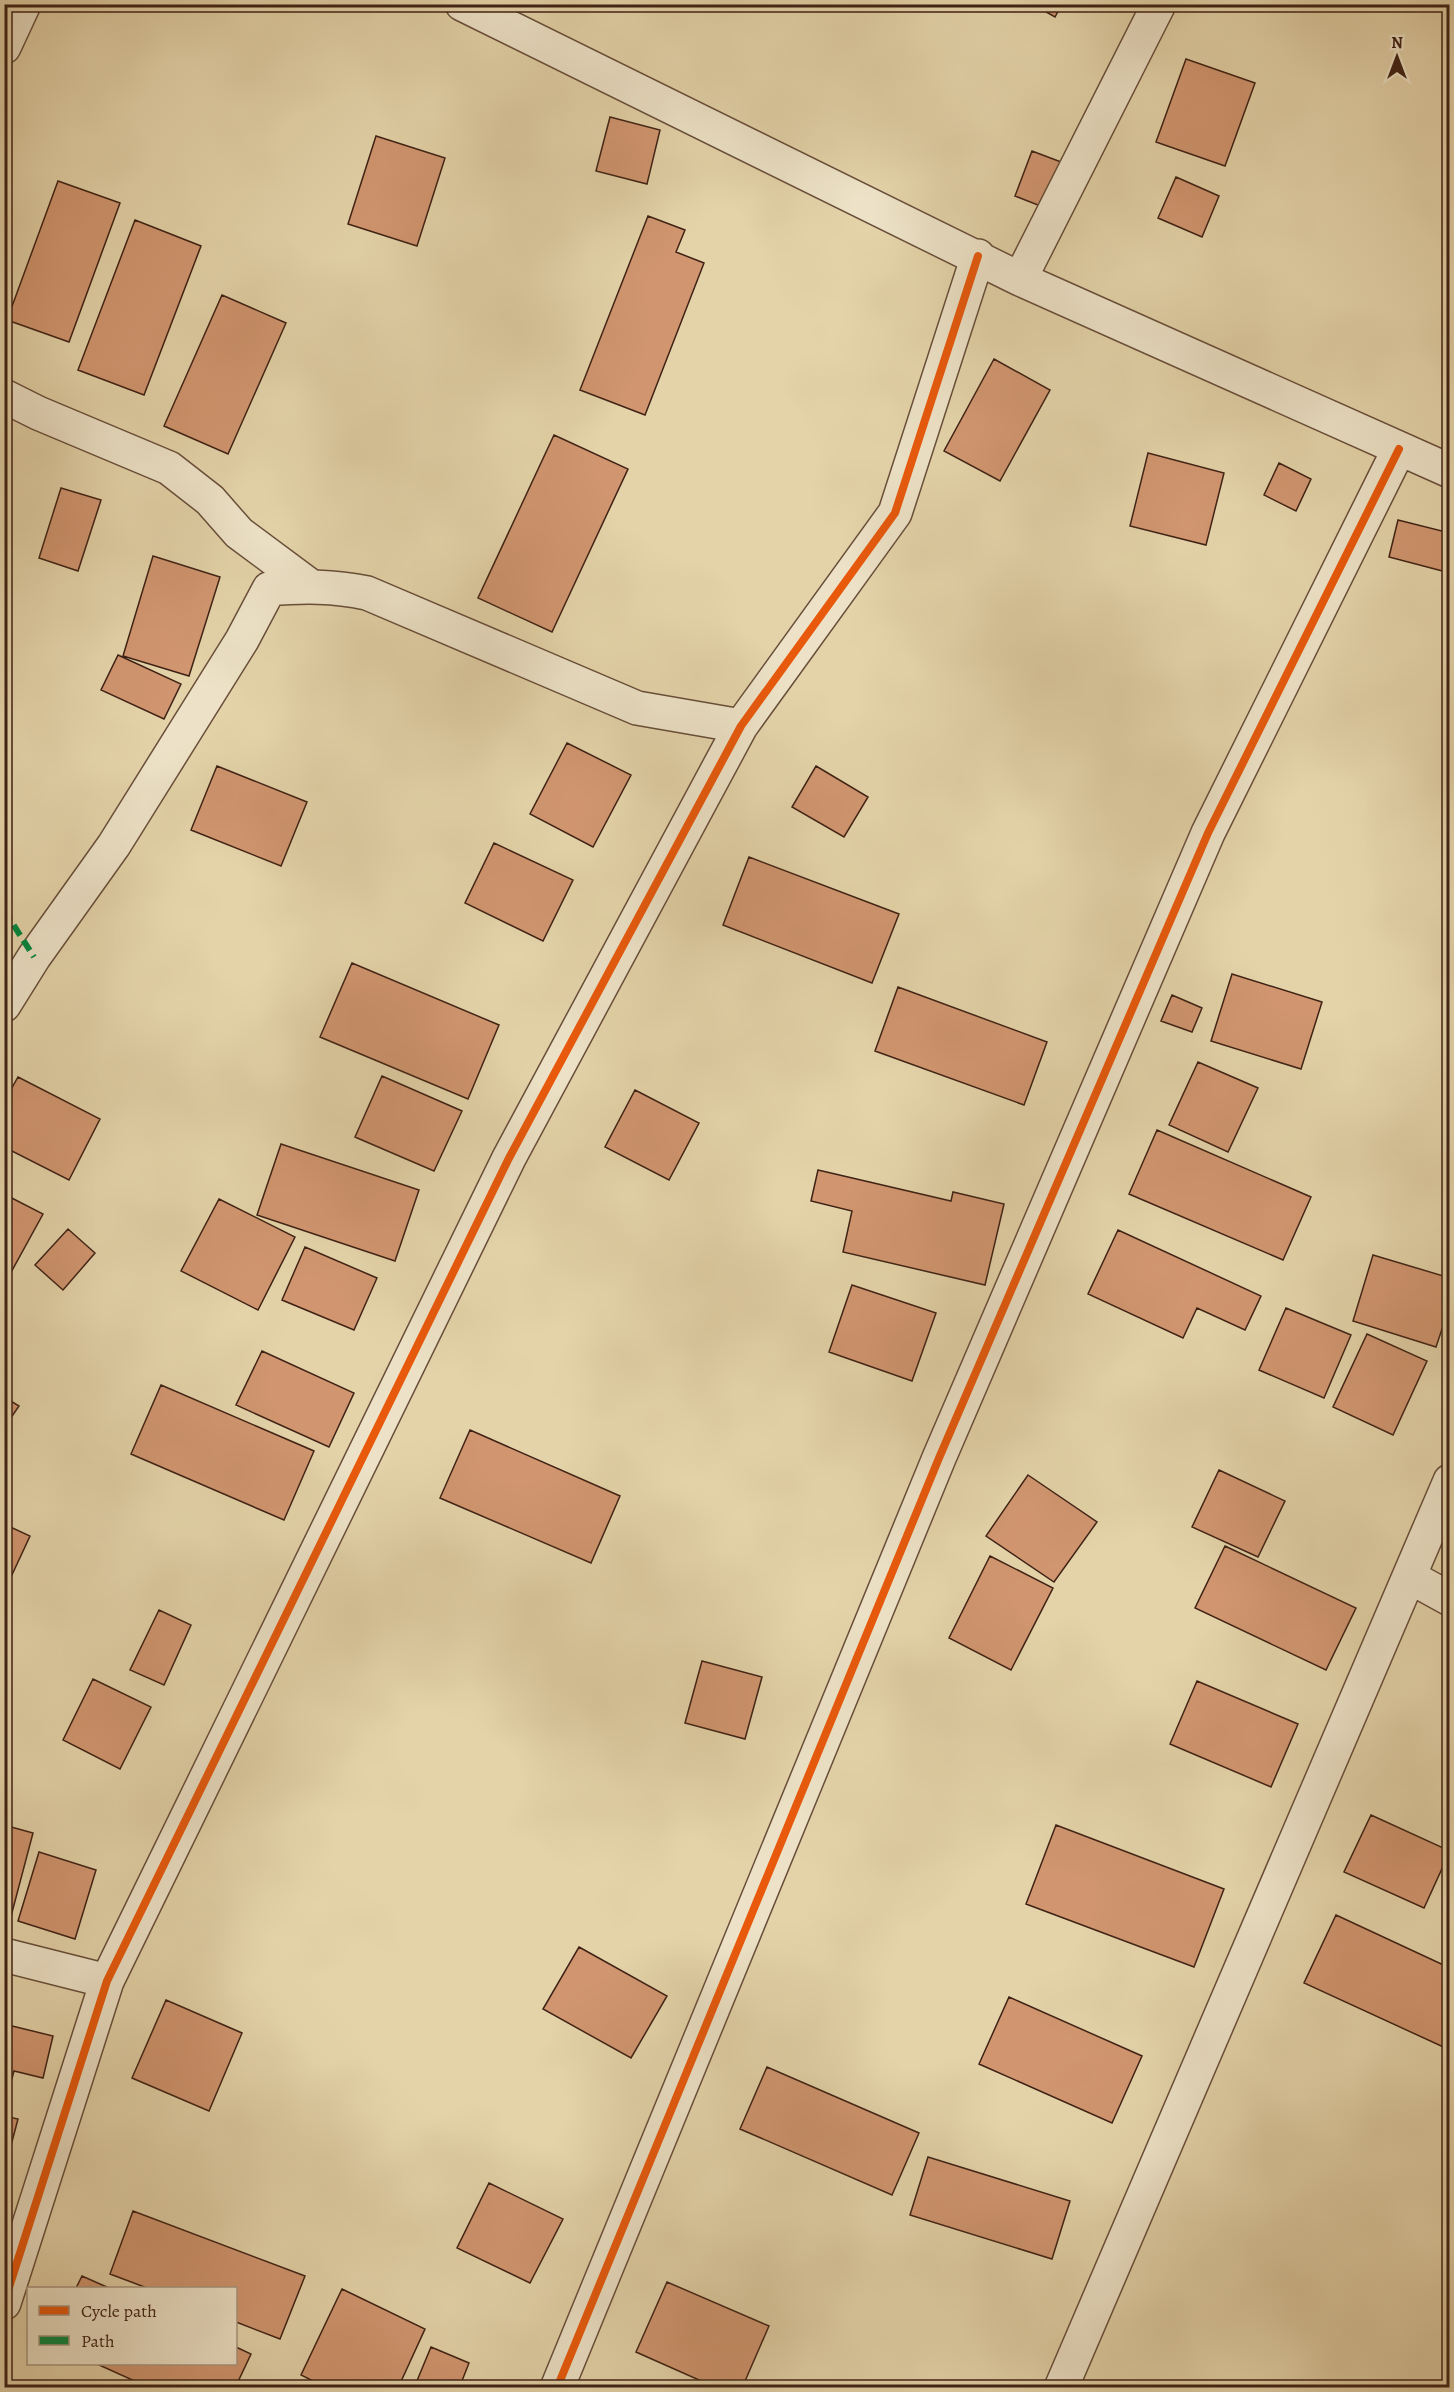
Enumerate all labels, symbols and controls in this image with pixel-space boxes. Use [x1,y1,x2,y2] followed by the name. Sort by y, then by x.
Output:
[1367,27,1427,87] north arrow
[1391,32,1403,54] text: N
[27,2287,237,2365] legend
[81,2299,157,2323] text: Cycle path
[81,2329,115,2353] text: Path

